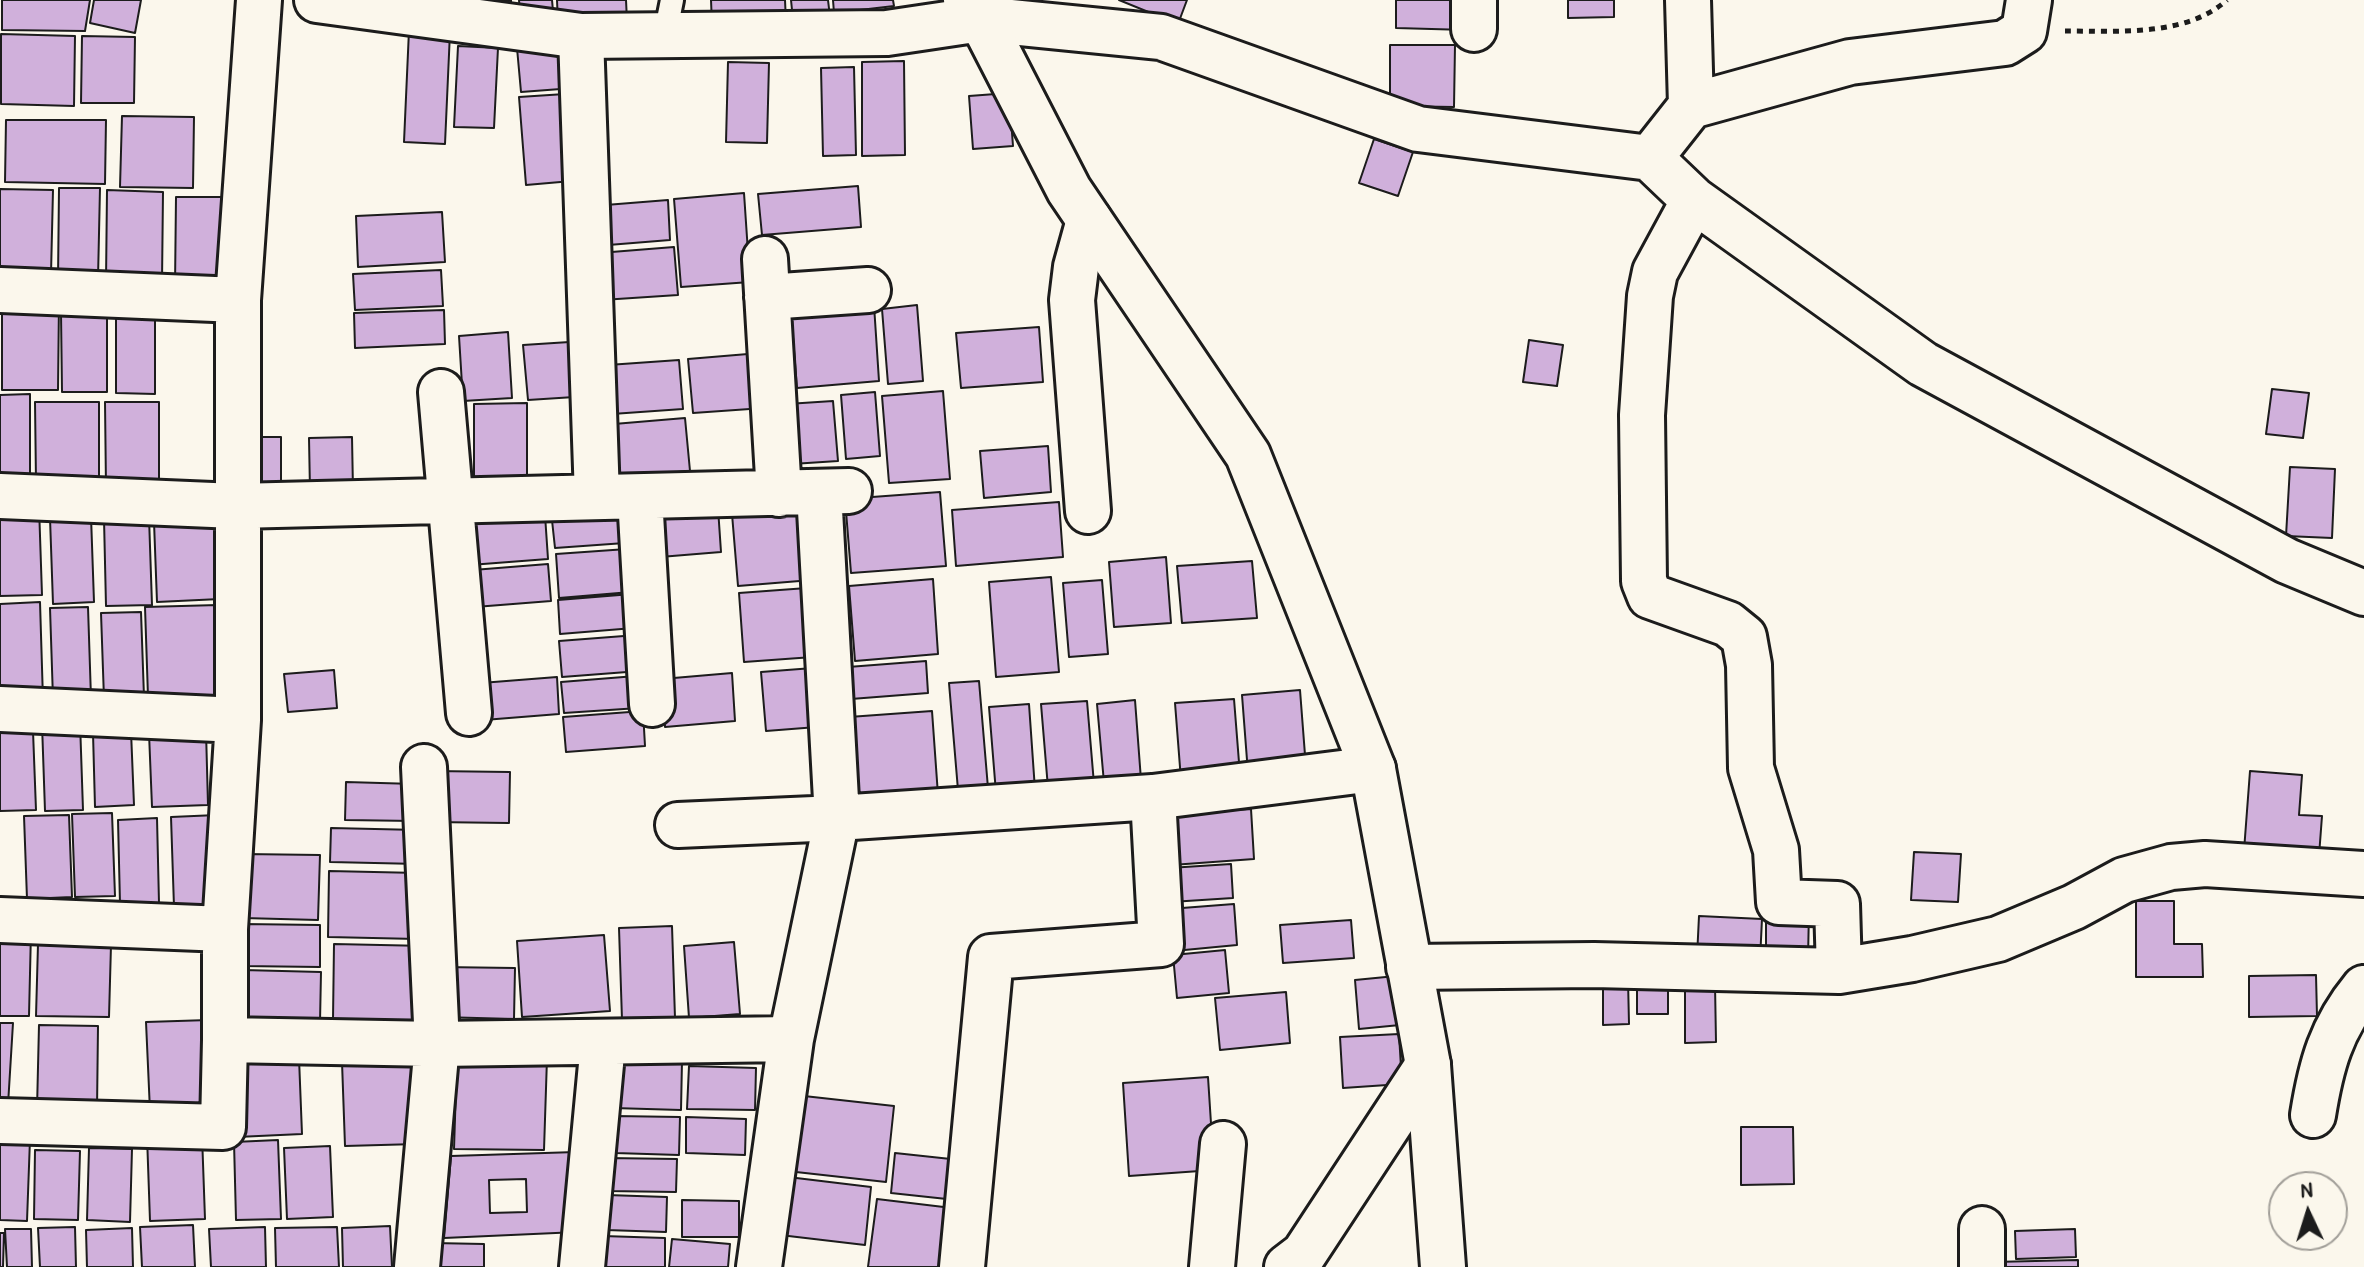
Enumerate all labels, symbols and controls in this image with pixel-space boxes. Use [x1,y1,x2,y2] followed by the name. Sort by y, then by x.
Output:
[2268,1171,2348,1251] north arrow
[2300,1174,2313,1204] text: N

